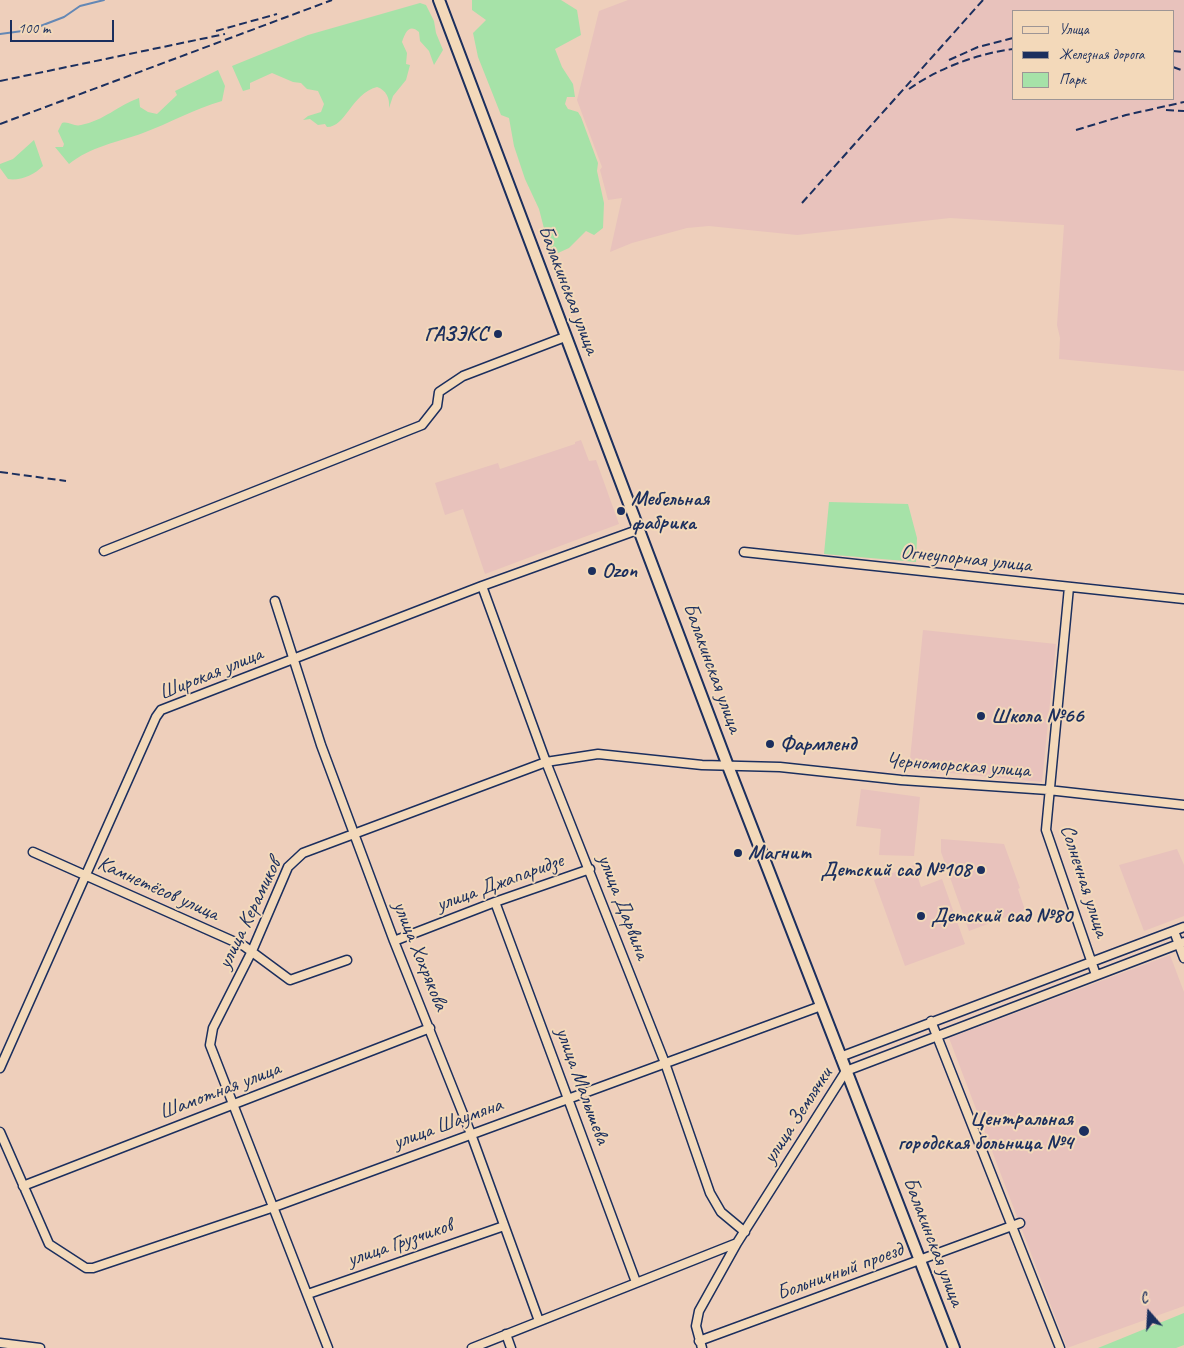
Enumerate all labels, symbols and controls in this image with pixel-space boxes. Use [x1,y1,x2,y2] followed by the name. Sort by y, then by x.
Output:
[12,10,116,42] scale bar
[1012,10,1174,100] legend
[18,19,50,38] text: 100 m
[1059,20,1089,39] text: Улица
[1059,45,1144,64] text: Железная дорога
[1059,70,1086,89] text: Парк
[532,222,604,358] street label: Балакинская улица
[424,321,488,347] place label: ГАЗЭКС
[492,328,504,340] marker: ГАЗЭКС
[631,486,709,536] place label: Мебельная фабрика
[615,505,627,517] marker: Мебельная фабрика
[899,540,1033,578] street label: Огнеупорная улица
[602,558,637,584] place label: Ozon
[586,565,598,577] marker: Ozon
[677,600,747,736] street label: Балакинская улица
[156,642,266,706] street label: Широкая улица
[991,703,1083,729] place label: Школа №66
[975,710,987,722] marker: Школа №66
[780,731,856,757] place label: Фармленд
[764,738,776,750] marker: Фармленд
[885,748,1031,784] street label: Черноморская улица
[1054,822,1114,940] street label: Солнечная улица
[748,840,811,866] place label: Магнит
[732,847,744,859] marker: Магнит
[433,848,567,918] street label: улица Джапаридзе
[94,851,222,927] street label: Камнетёсов улица
[591,851,655,963] street label: улица Дарвина
[213,855,287,973] street label: улица Керамиков
[821,857,971,883] place label: Детский сад №108
[975,864,987,876] marker: Детский сад №108
[387,898,453,1014] street label: улица Хохрякова
[931,903,1072,929] place label: Детский сад №80
[915,910,927,922] marker: Детский сад №80
[549,1024,615,1148] street label: улица Малышева
[156,1056,284,1126] street label: Шамотная улица
[758,1063,838,1169] street label: улица Землячки
[390,1093,506,1155] street label: улица Шаумяна
[898,1106,1073,1156] place label: Центральная городская больница №4
[1077,1124,1091,1138] marker: Центральная городская больница №4
[897,1174,969,1310] street label: Балакинская улица
[344,1213,456,1273] street label: улица Грузчиков
[773,1237,907,1307] street label: Больничный проезд
[1124,1288,1174,1338] north arrow
[1138,1289,1150,1308] text: С

